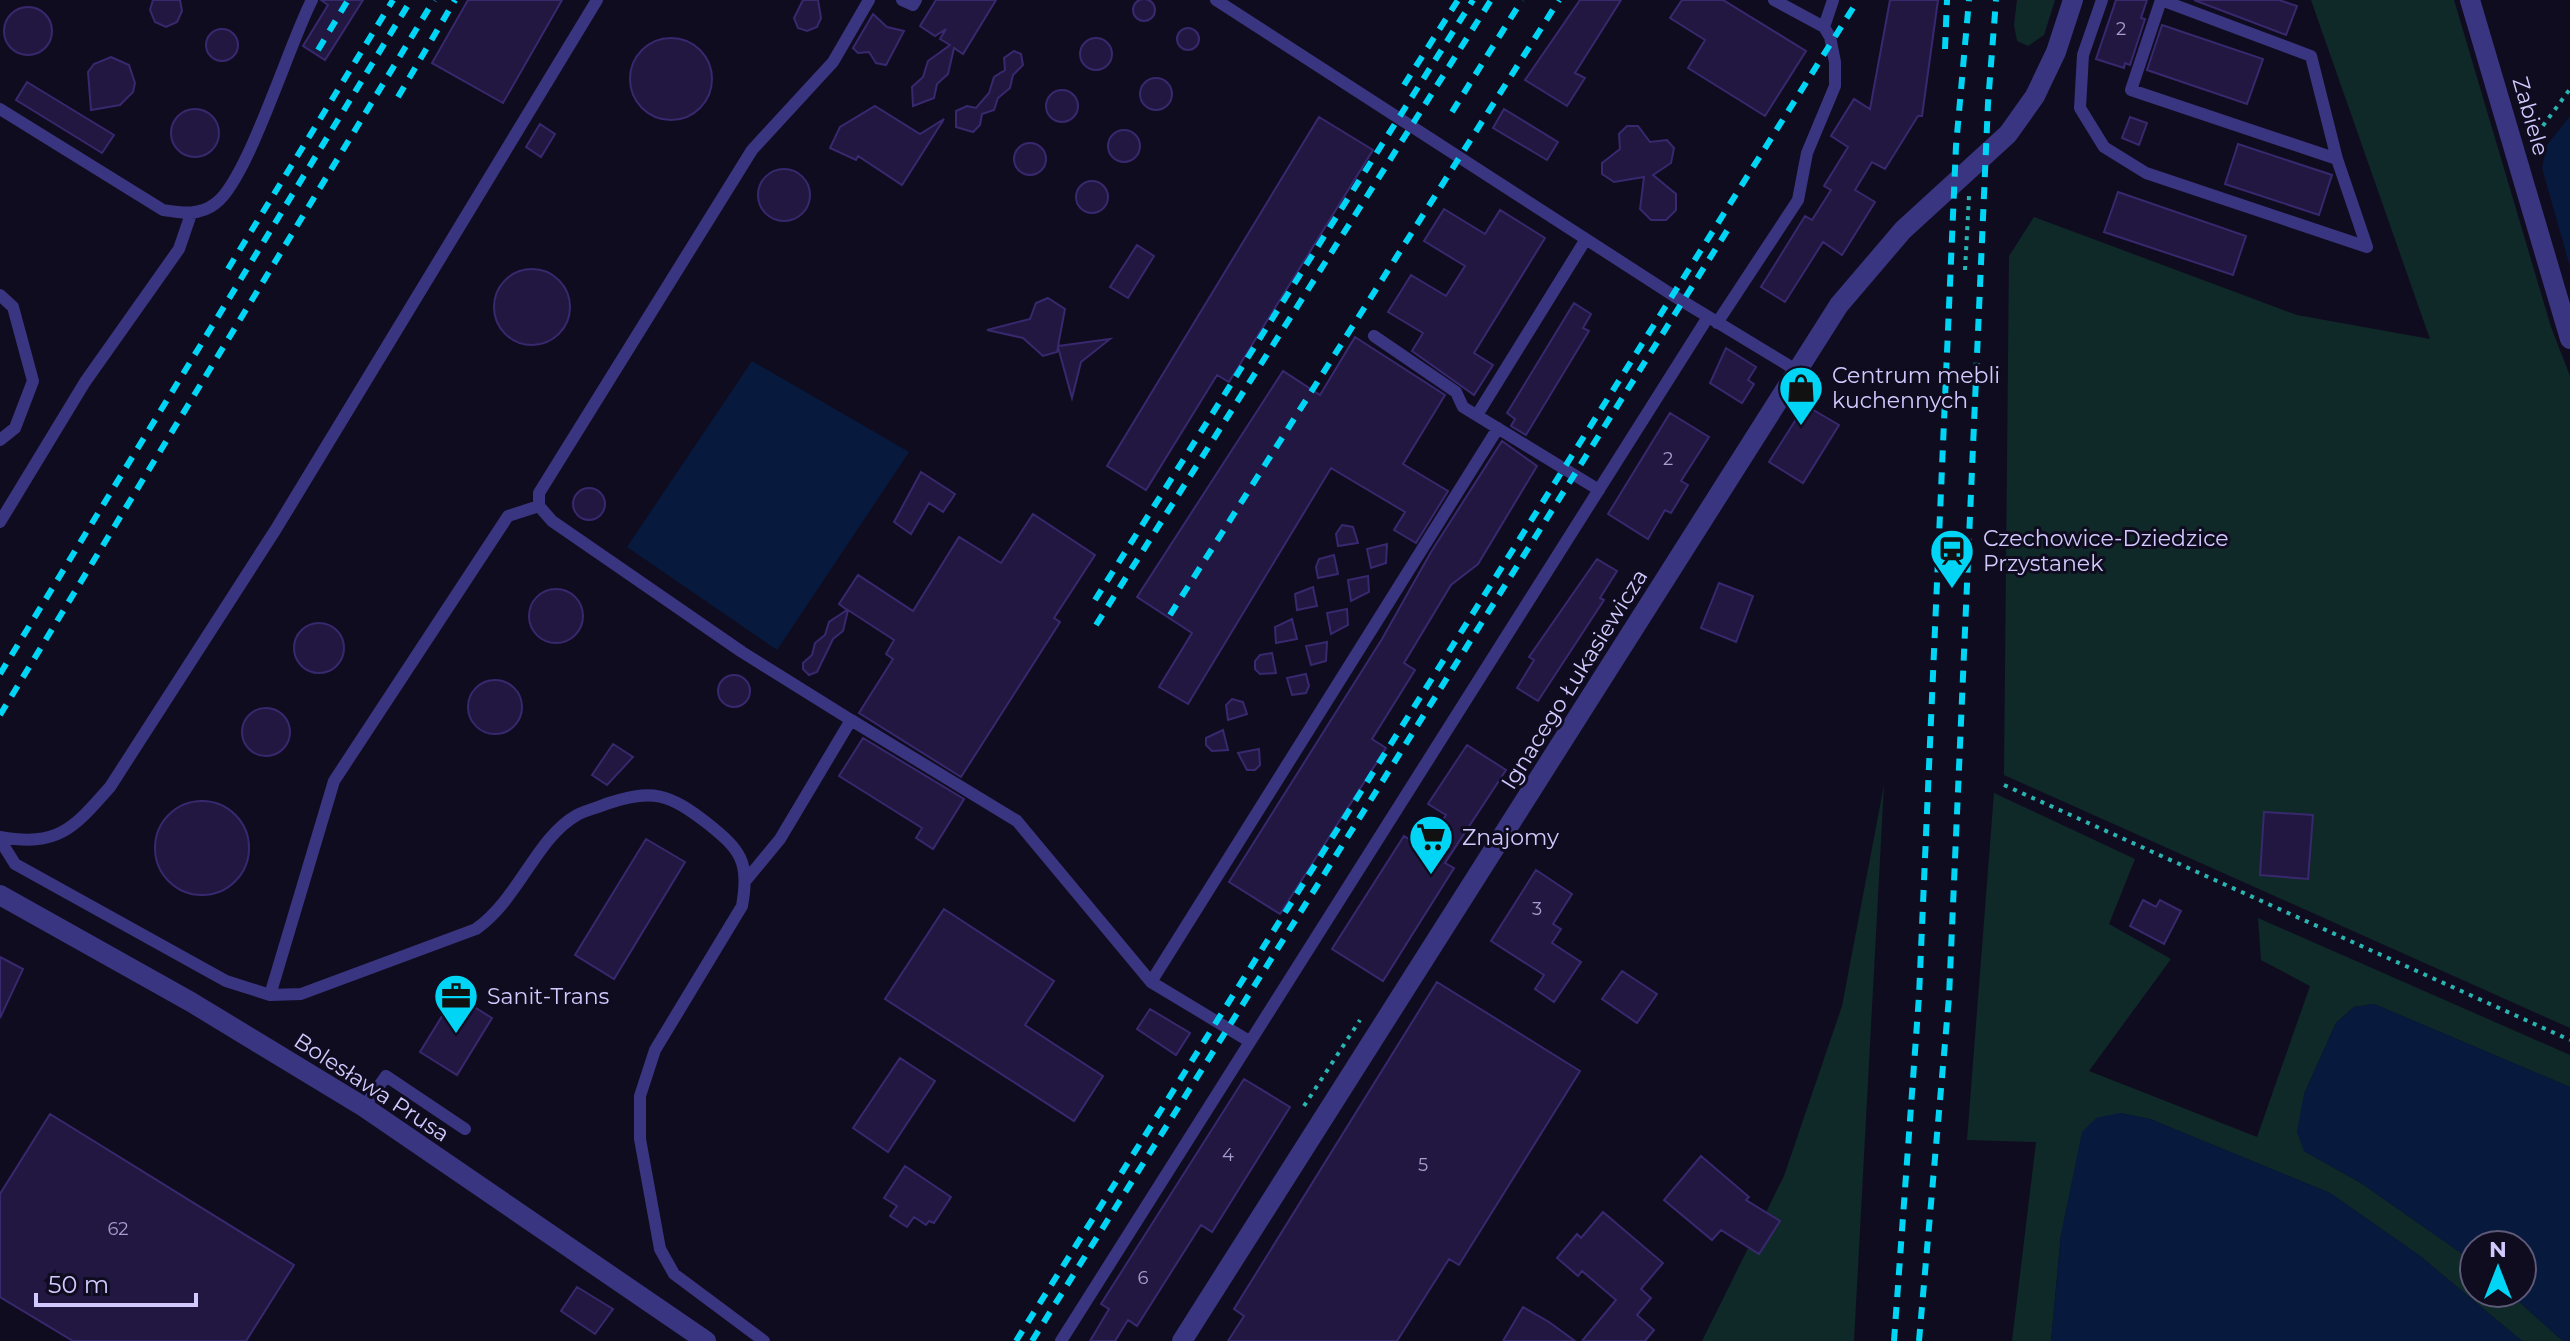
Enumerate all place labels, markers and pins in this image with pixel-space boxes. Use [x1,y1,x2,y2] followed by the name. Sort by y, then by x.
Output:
[1832,362,2000,414] place label: Centrum mebli kuchennych
[1777,364,1825,427] shop icon: Centrum mebli kuchennych
[1983,525,2229,577] place label: Czechowice-Dziedzice Przystanek
[1928,527,1976,590] station icon: Czechowice-Dziedzice Przystanek
[1407,813,1455,876] supermarket icon: Znajomy
[1462,824,1559,851] place label: Znajomy
[432,972,480,1035] office icon: Sanit-Trans
[487,983,610,1010] place label: Sanit-Trans

